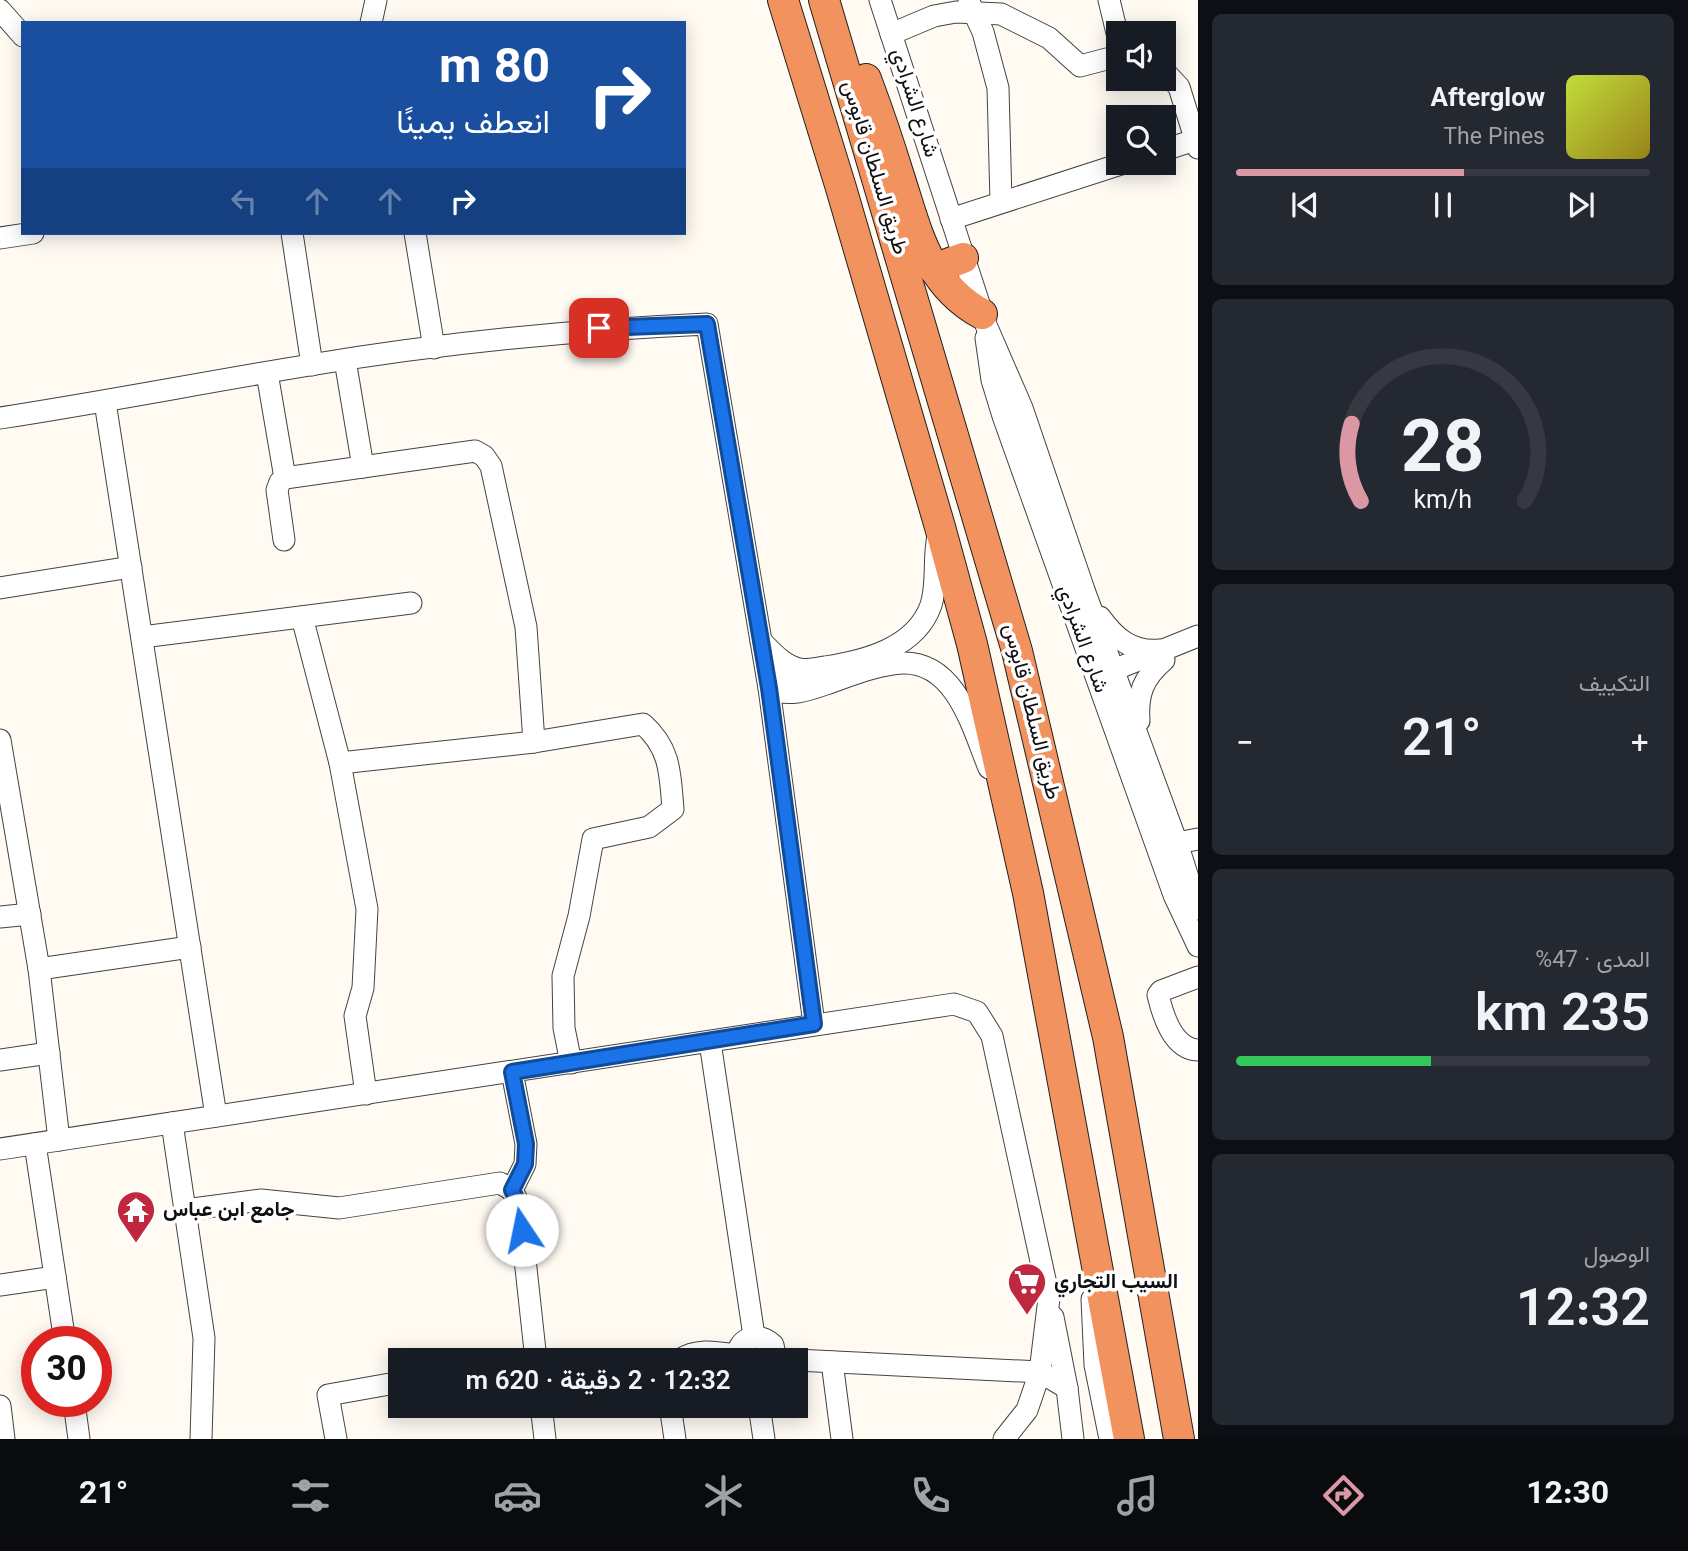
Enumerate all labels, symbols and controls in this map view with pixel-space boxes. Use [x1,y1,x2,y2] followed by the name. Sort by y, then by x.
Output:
[1106,21,1176,175] map controls
[1106,21,1176,91] button: sound
[439,32,550,108] text: 80 m
[881,44,947,162] street label: شارع الشرادي
[574,49,665,140] icon: right
[832,77,916,259] street label: طريق السلطان قابوس
[1431,79,1545,120] text: Afterglow
[396,100,550,150] text: انعطف يمينًا
[1106,105,1176,175] button: search
[1443,120,1545,156] text: The Pines
[225,182,263,220] icon: left
[298,182,336,220] icon: ahead
[371,182,409,220] icon: ahead
[444,182,482,220] icon: right
[1286,186,1324,224] icon: previous
[1424,186,1462,224] icon: pause
[1562,186,1600,224] icon: next
[569,298,629,358] pin
[580,309,618,347] icon: arrive
[1401,396,1485,510] text: 28
[1414,481,1472,520] text: km/h
[1047,580,1117,698] street label: شارع الشرادي
[993,620,1069,804] street label: طريق السلطان قابوس
[1579,667,1650,703] text: التكييف
[1402,702,1481,783] text: 21°
[1236,713,1254,772] text: −
[1630,713,1650,772] text: +
[1535,943,1650,979] text: المدى · 47%
[1475,977,1650,1058] text: 235 km
[115,1189,157,1244] temple icon: جامع ابن عباس
[485,1193,559,1267] position arrow
[163,1194,295,1227] place label: جامع ابن عباس
[1584,1238,1650,1274] text: الوصول
[1006,1261,1048,1316] supermarket icon: السيب التجاري
[1054,1266,1178,1299] place label: السيب التجاري
[1516,1272,1650,1353] text: 12:32
[21,1326,112,1417] speed limit sign: 30
[465,1362,731,1403] text: 12:32 · 2 دقيقة · 620 m
[79,1470,128,1520] text: 21°
[1526,1470,1609,1520] text: 12:30
[286,1471,335,1520] icon: filters
[493,1471,542,1520] icon: car
[699,1471,748,1520] icon: climate
[906,1471,955,1520] icon: phone
[1113,1471,1162,1520] icon: music
[1319,1471,1368,1520] icon: directions

